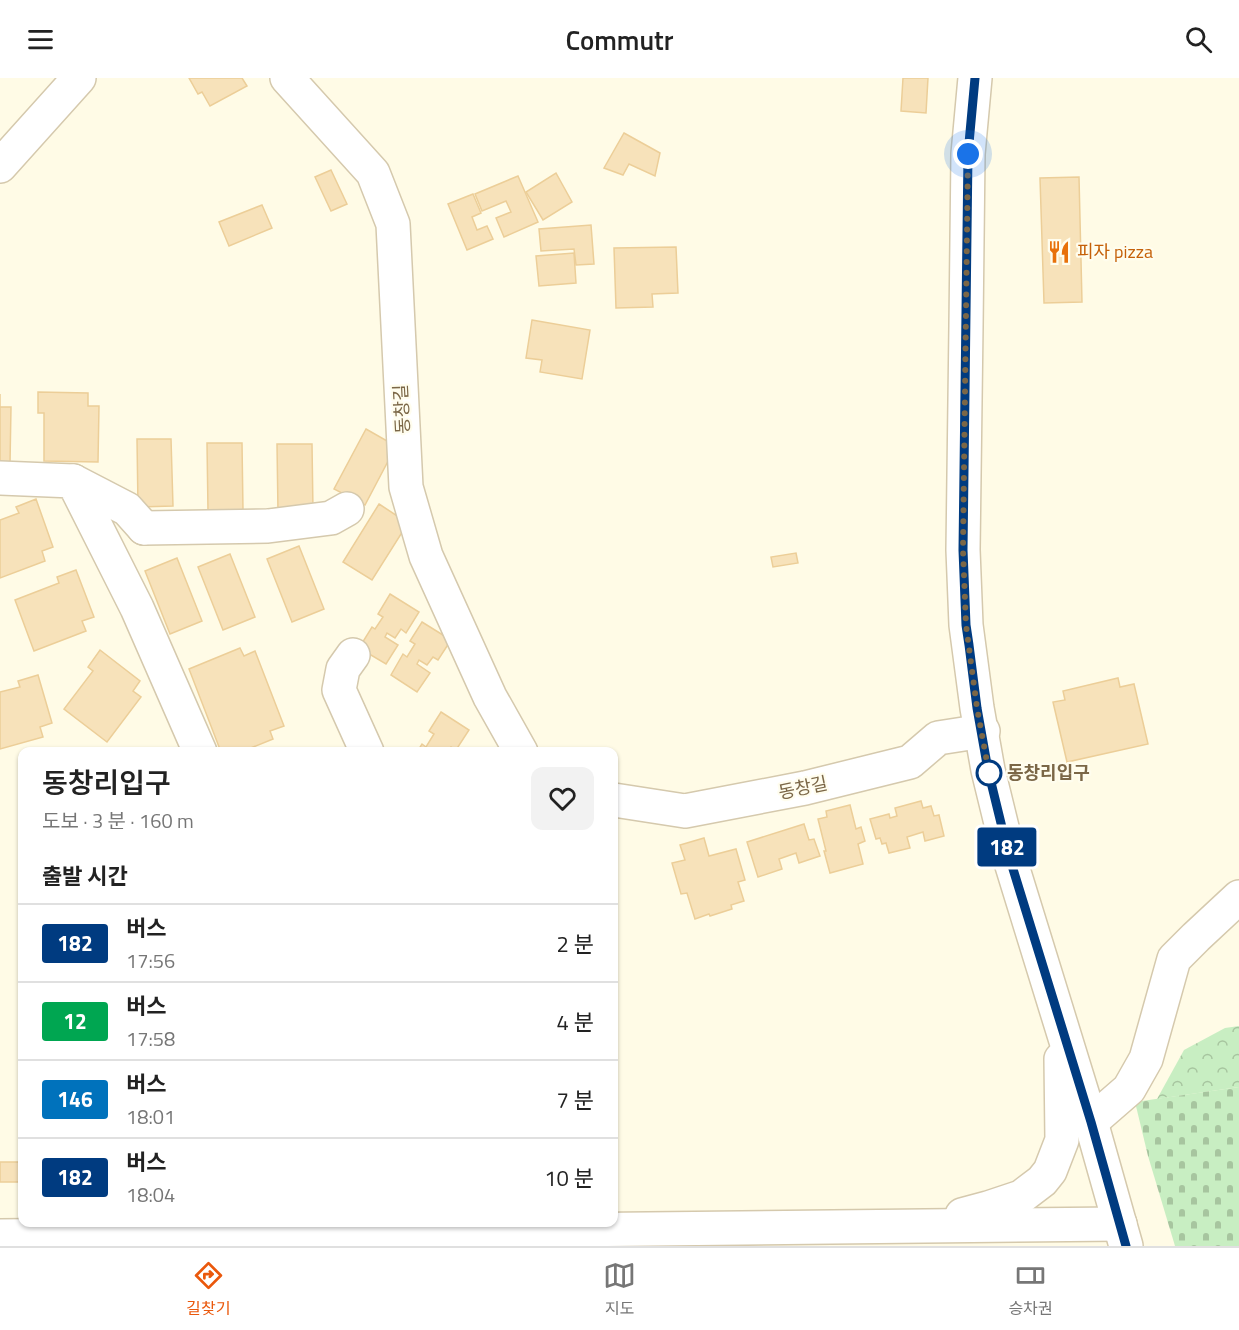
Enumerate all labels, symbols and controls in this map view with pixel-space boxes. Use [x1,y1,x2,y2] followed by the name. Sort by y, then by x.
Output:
[565,19,674,60] text: Commutr
[24,23,57,56] icon: menu
[1182,23,1215,56] icon: search
[953,139,983,169] your location
[1077,238,1153,265] place label: 피자 pizza
[1046,239,1072,265] restaurant icon: 피자 pizza
[387,384,416,435] street label: 동창길
[1007,759,1090,786] place label: 동창리입구
[976,760,1002,786] marker: 동창리입구
[42,761,171,804] text: 동창리입구
[531,767,594,830] button: heart
[776,769,830,806] street label: 동창길
[42,805,194,836] text: 도보 · 3 분 · 160 m
[972,828,1042,866] line badge: 182
[989,831,1025,863] text: 182
[42,859,128,893] text: 출발 시간
[126,911,166,945] text: 버스
[57,927,93,959] text: 182
[557,927,594,961] text: 2 분
[126,945,175,976] text: 17:56
[126,989,166,1023] text: 버스
[63,1005,87,1037] text: 12
[557,1005,594,1039] text: 4 분
[126,1023,175,1054] text: 17:58
[126,1067,166,1101] text: 버스
[57,1083,93,1115] text: 146
[557,1083,594,1117] text: 7 분
[126,1101,175,1132] text: 18:01
[126,1145,166,1179] text: 버스
[57,1161,93,1193] text: 182
[544,1161,594,1195] text: 10 분
[126,1179,175,1210] text: 18:04
[186,1259,230,1320] tab: 길찾기
[603,1259,636,1320] tab: 지도
[1009,1259,1053,1320] tab: 승차권

